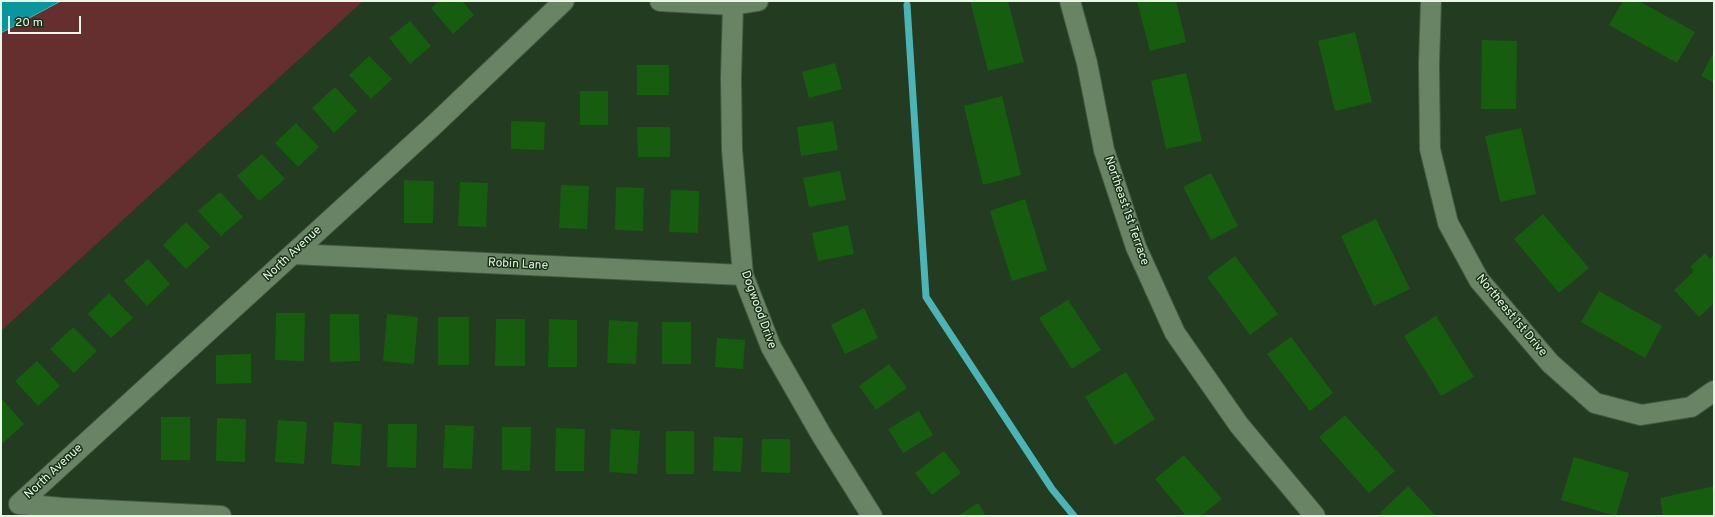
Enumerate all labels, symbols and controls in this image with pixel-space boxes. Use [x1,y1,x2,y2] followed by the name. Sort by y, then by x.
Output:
[10,8,83,34] scale bar
[15,15,43,31] text: 20 m
[1101,155,1151,267] street label: Northeast 1st Terrace
[261,224,325,284] street label: North Avenue
[488,256,548,274] street label: Robin Lane
[737,269,779,351] street label: Dogwood Drive
[1473,272,1549,360] street label: Northeast 1st Drive
[22,442,86,502] street label: North Avenue

